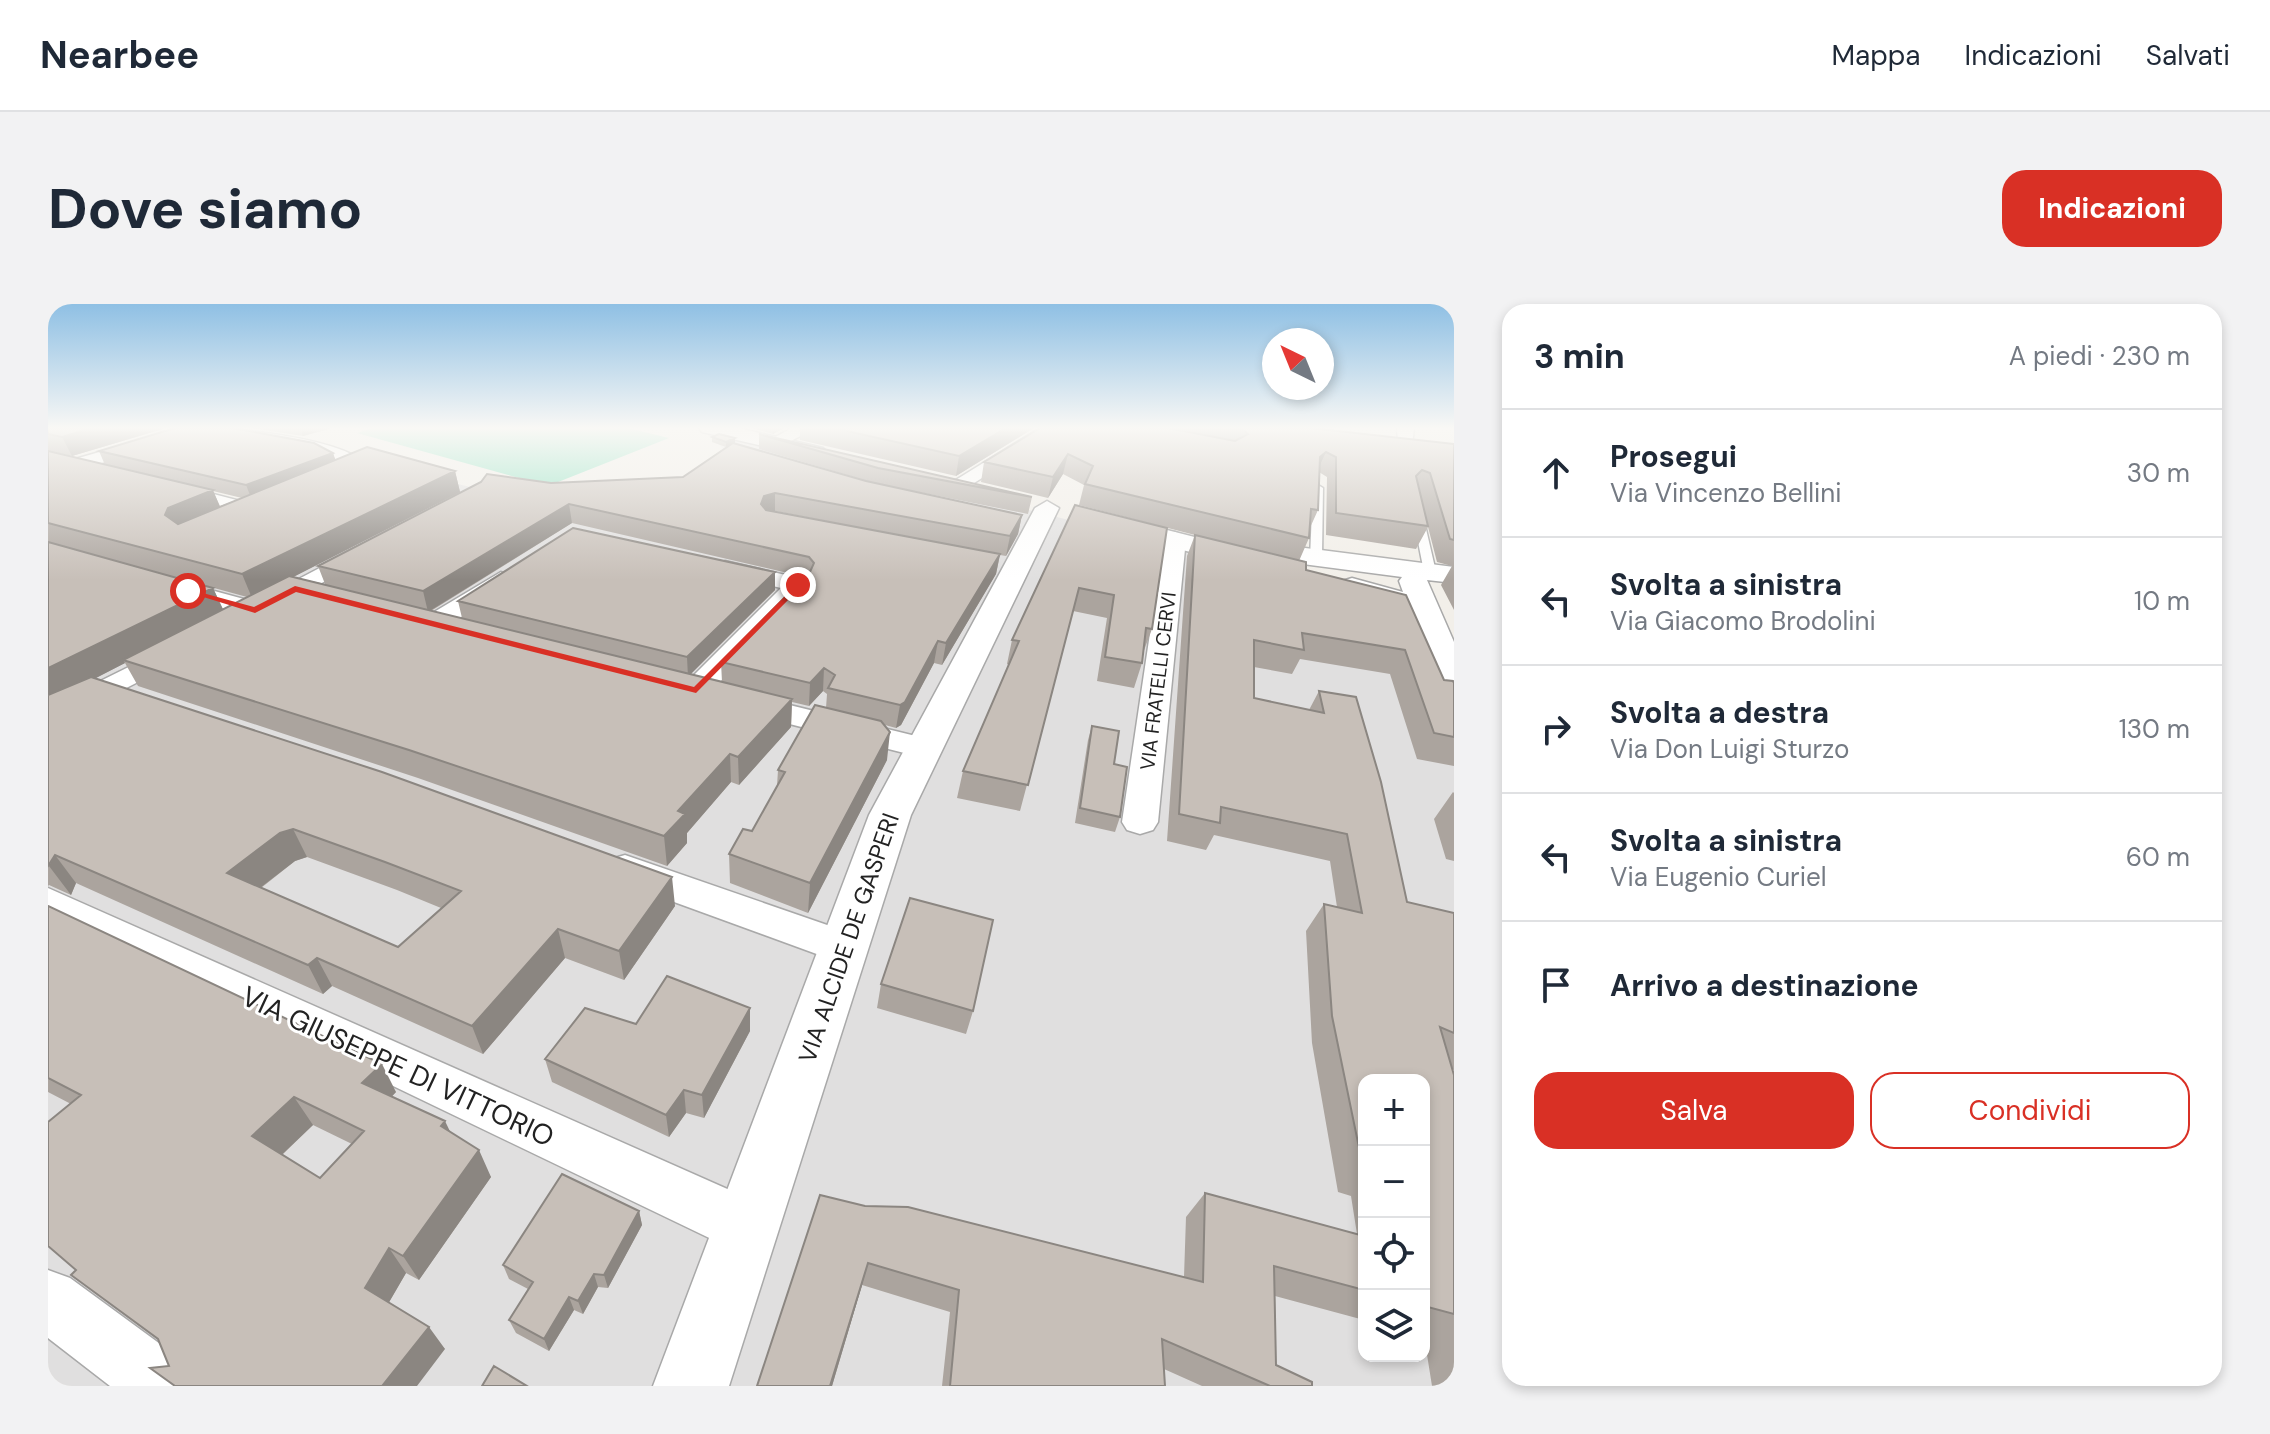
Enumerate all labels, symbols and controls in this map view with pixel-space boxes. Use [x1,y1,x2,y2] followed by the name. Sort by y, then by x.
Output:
[40,30,199,80] text: Nearbee
[1832,37,1921,74] text: Mappa
[1965,37,2102,74] text: Indicazioni
[2146,37,2230,74] text: Salvati
[2002,170,2222,247] button: Indicazioni
[48,172,362,245] text: Dove siamo
[1262,328,1334,400] north arrow
[1534,334,1625,379] text: 3 min
[2009,339,2190,373] text: A piedi · 230 m
[1610,437,1737,476] text: Prosegui
[1534,451,1578,495] icon: ahead
[2127,456,2190,490] text: 30 m
[1610,476,1842,510] text: Via Vincenzo Bellini
[1610,565,1842,604] text: Svolta a sinistra
[780,567,816,603] route end
[170,573,206,609] route start
[1534,579,1578,623] icon: left
[2134,584,2190,618] text: 10 m
[1134,590,1182,772] street label: VIA FRATELLI CERVI
[1610,604,1876,638] text: Via Giacomo Brodolini
[1610,693,1829,732] text: Svolta a destra
[1534,707,1578,751] icon: right
[2119,712,2190,746] text: 130 m
[1610,732,1849,766] text: Via Don Luigi Sturzo
[791,809,906,1067] street label: VIA ALCIDE DE GASPERI
[1610,821,1842,860] text: Svolta a sinistra
[1534,835,1578,879] icon: left
[2126,840,2190,874] text: 60 m
[1610,860,1827,894] text: Via Eugenio Curiel
[1534,963,1578,1007] icon: arrive
[1610,966,1919,1005] text: Arrivo a destinazione
[236,978,560,1155] street label: VIA GIUSEPPE DI VITTORIO
[1534,1072,1854,1149] button: Salva
[1870,1072,2190,1149] button: Condividi
[1358,1074,1430,1362] map controls
[1358,1074,1430,1146] button: +
[1358,1146,1430,1218] button: −
[1358,1218,1430,1290] button: locate
[1358,1290,1430,1362] button: layers

